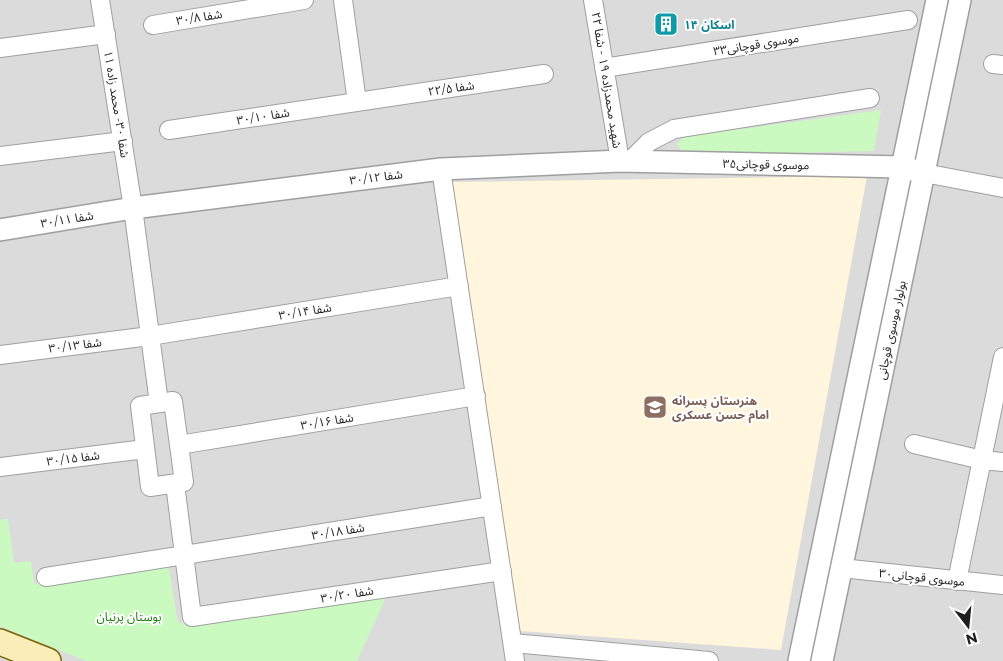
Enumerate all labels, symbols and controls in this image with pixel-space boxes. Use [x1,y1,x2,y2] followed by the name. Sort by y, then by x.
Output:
[175,6,223,28] street label: شفا ۳۰/۸
[589,11,625,149] street label: شهید محمدزاده ۱۹ - شفا ۲۲
[653,11,679,37] building icon: اسکان ۱۴
[684,17,735,32] place label: اسکان ۱۴
[712,30,800,59] street label: موسوی قوچانی۳۳
[101,49,133,159] street label: شفا ۳۰- محمد زاده ۱۱
[427,77,475,99] street label: شفا ۲۲/۵
[235,104,291,128] street label: شفا ۳۰/۱۰
[723,156,809,173] street label: موسوی قوچانی۳۵
[349,166,403,188] street label: شفا ۳۰/۱۲
[39,207,95,231] street label: شفا ۳۰/۱۱
[873,279,910,381] street label: بولوار موسوی قوچانی
[277,299,333,323] street label: شفا ۳۰/۱۴
[48,334,102,356] street label: شفا ۳۰/۱۳
[672,393,769,424] place label: هنرستان پسرانه امام حسن عسکری
[642,394,668,420] school or university icon: هنرستان پسرانه امام حسن عسکری
[299,409,355,433] street label: شفا ۳۰/۱۶
[46,447,100,469] street label: شفا ۳۰/۱۵
[310,519,366,543] street label: شفا ۳۰/۱۸
[878,565,966,590] street label: موسوی قوچانی۳۰
[319,582,375,606] street label: شفا ۳۰/۲۰
[943,601,993,651] north arrow
[96,609,162,625] park label: بوستان پرنیان
[964,628,980,649] text: N

